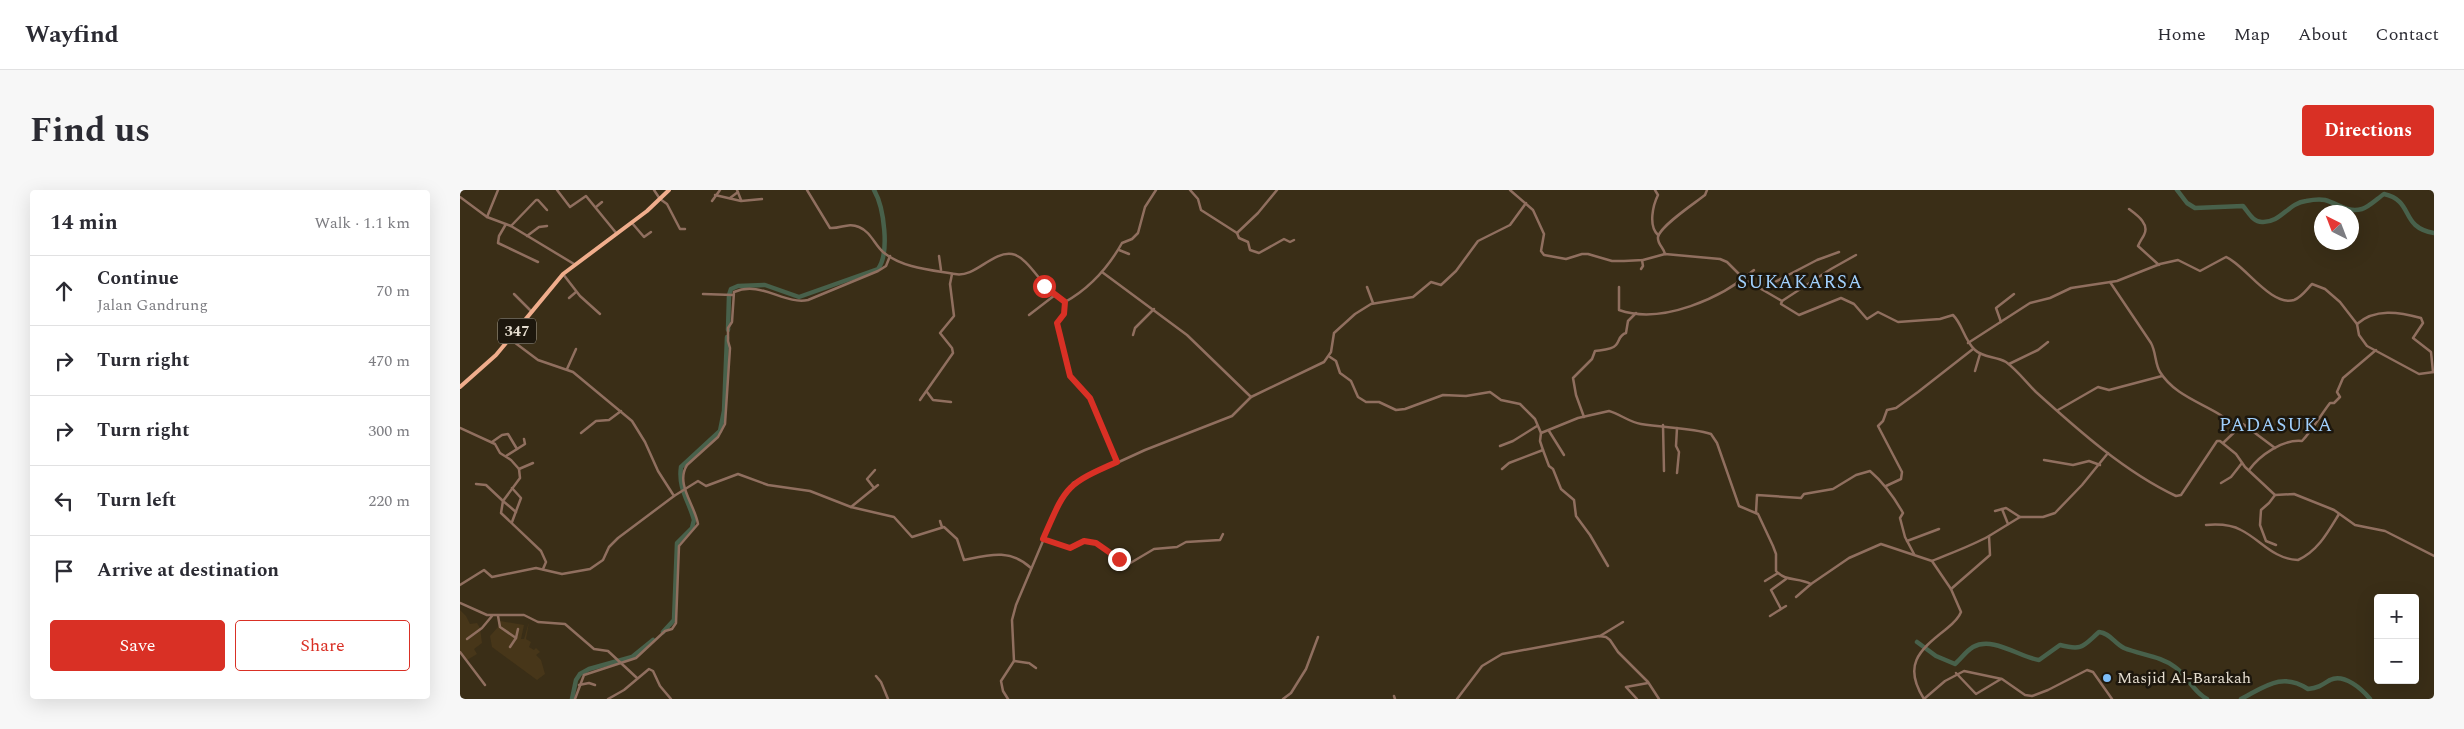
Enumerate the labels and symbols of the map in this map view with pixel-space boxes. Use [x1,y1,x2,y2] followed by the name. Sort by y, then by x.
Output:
[2314,205,2359,250] north arrow
[1737,268,1863,297] district label: SUKAKARSA
[1033,275,1056,298] route start
[498,318,536,344] road number: 347
[2219,411,2333,440] district label: PADASUKA
[1108,548,1131,571] route end
[2117,666,2251,690] place label: Masjid Al-Barakah
[2101,672,2113,684] marker: Masjid Al-Barakah

